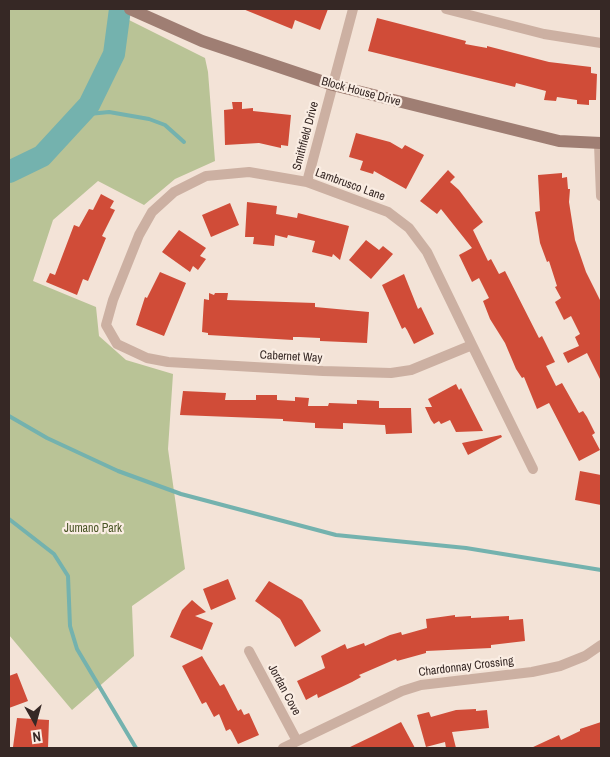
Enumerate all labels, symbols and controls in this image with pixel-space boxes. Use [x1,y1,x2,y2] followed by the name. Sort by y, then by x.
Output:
[320,75,402,109] street label: Block House Drive
[290,100,322,172] street label: Smithfield Drive
[313,166,387,204] street label: Lambrusco Lane
[259,348,323,366] street label: Cabernet Way
[64,522,122,536] park label: Jumano Park
[418,654,514,680] street label: Chardonnay Crossing
[265,662,303,718] street label: Jordan Cove
[10,697,60,747] north arrow
[32,727,42,746] text: N

